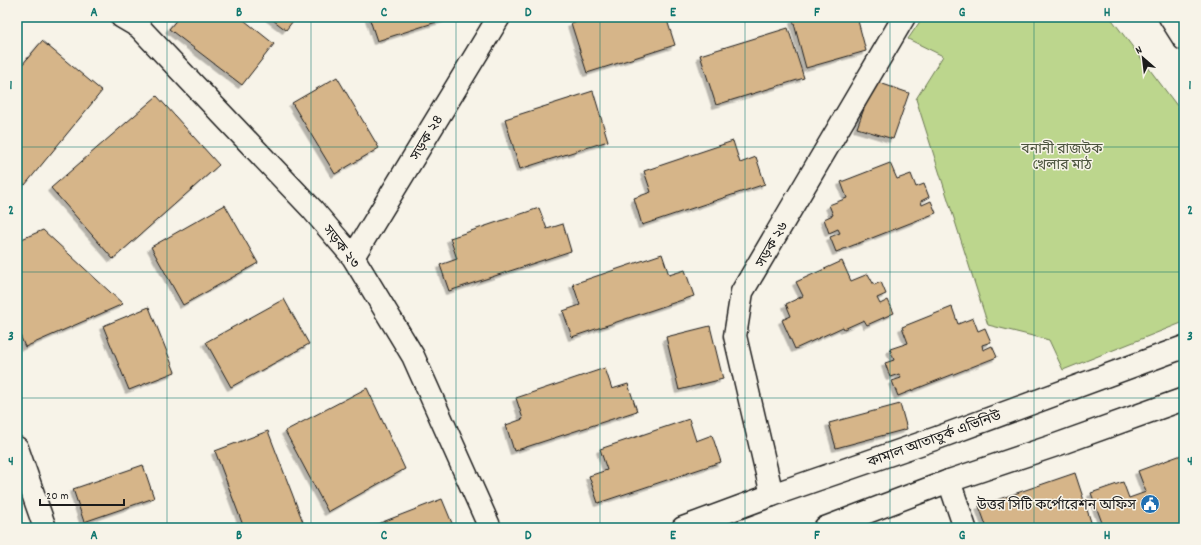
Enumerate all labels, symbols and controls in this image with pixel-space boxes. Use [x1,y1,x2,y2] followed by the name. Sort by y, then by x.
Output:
[90,4,98,23] text: A
[236,4,242,23] text: B
[381,4,388,23] text: C
[525,4,532,23] text: D
[670,4,677,23] text: E
[814,4,820,23] text: F
[959,4,966,23] text: G
[1104,4,1111,23] text: H
[1123,38,1163,78] north arrow
[1133,42,1146,59] text: N
[10,77,13,96] text: 1
[1189,77,1192,96] text: 1
[406,112,449,165] street label: সড়ক ২৪
[1020,140,1103,176] park label: বনানী রাজউক খেলার মাঠ
[8,202,14,221] text: 2
[1187,202,1193,221] text: 2
[751,218,794,272] street label: সড়ক ২৬
[317,221,364,273] street label: সড়ক ২৩
[8,328,14,347] text: 3
[1187,328,1193,347] text: 3
[864,405,1005,474] street label: কামাল আতাতুর্ক এভিনিউ
[8,453,14,472] text: 4
[1187,453,1193,472] text: 4
[40,481,124,507] scale bar
[46,488,69,505] text: 20 m
[1139,493,1161,515] public building icon: উত্তর সিটি কর্পোরেশন অফিস
[976,495,1136,516] place label: উত্তর সিটি কর্পোরেশন অফিস
[90,527,98,545] text: A
[236,527,242,545] text: B
[381,527,388,545] text: C
[525,527,532,545] text: D
[670,527,677,545] text: E
[814,527,820,545] text: F
[959,527,966,545] text: G
[1104,527,1111,545] text: H

